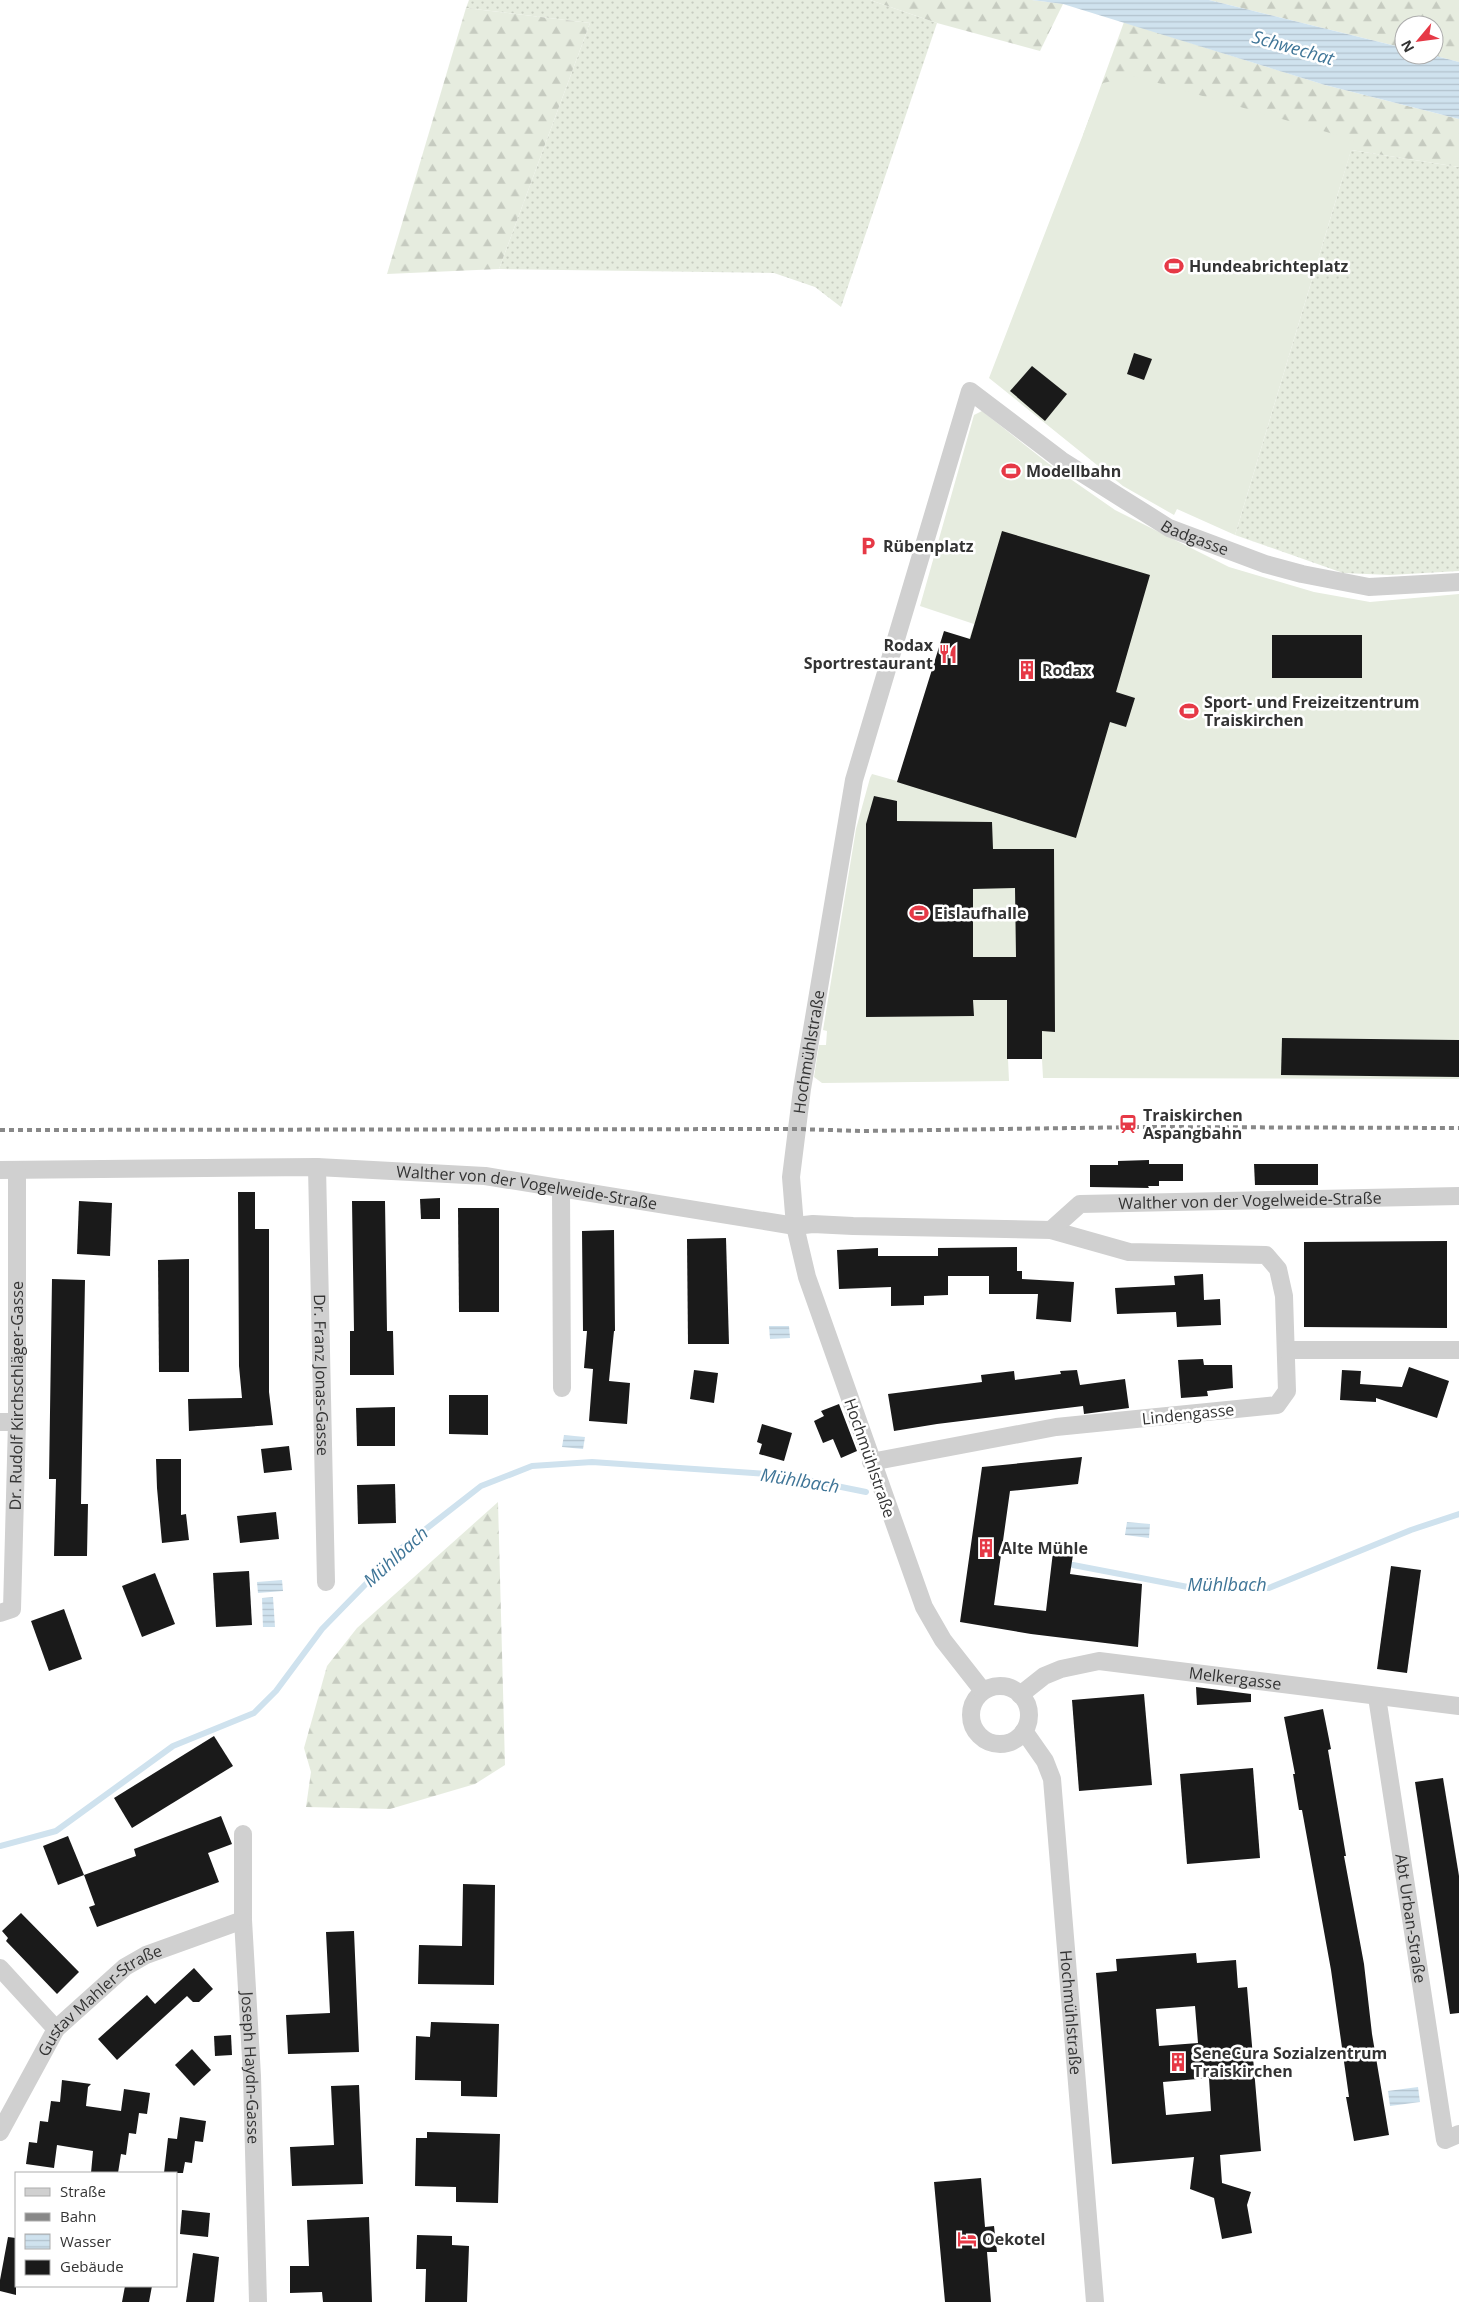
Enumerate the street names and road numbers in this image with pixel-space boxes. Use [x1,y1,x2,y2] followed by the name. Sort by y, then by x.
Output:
[1157,515,1232,560] street label: Badgasse
[788,988,829,1115] street label: Hochmühlstraße
[396,1160,659,1215] street label: Walther von der Vogelweide-Straße
[1118,1187,1382,1214] street label: Walther von der Vogelweide-Straße
[4,1281,28,1511] street label: Dr. Rudolf Kirchschläger-Gasse
[309,1294,334,1456] street label: Dr. Franz Jonas-Gasse
[839,1395,901,1521] street label: Hochmühlstraße
[1141,1398,1235,1430] street label: Lindengasse
[1188,1661,1283,1695] street label: Melkergasse
[1390,1852,1432,1985] street label: Abt Urban-Straße
[32,1939,165,2060] street label: Gustav Mahler-Straße
[1055,1949,1087,2076] street label: Hochmühlstraße
[236,1989,265,2144] street label: Joseph Haydn-Gasse

